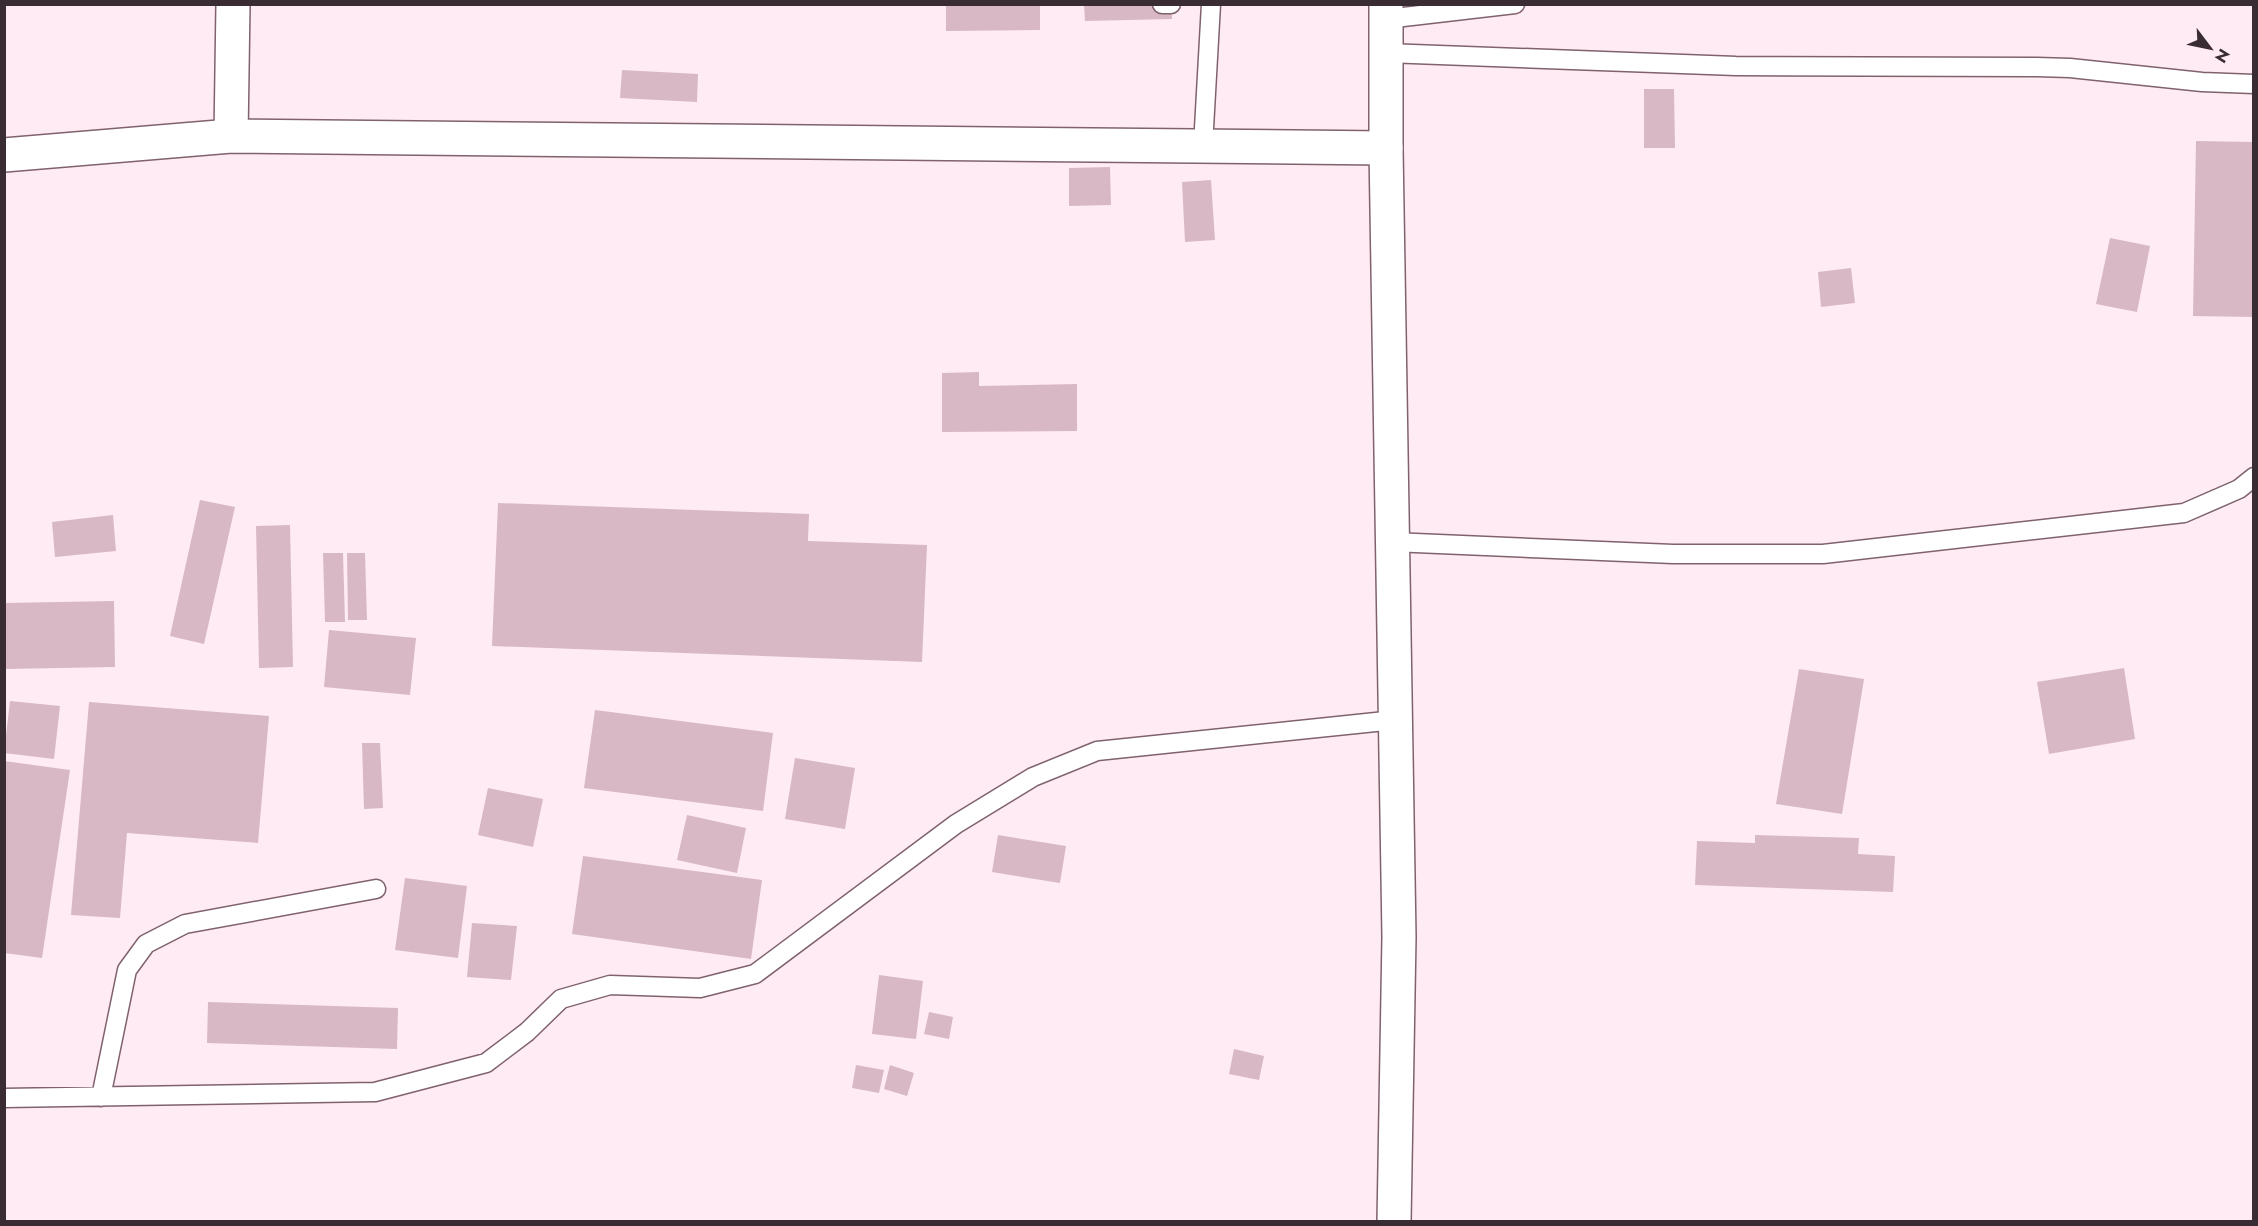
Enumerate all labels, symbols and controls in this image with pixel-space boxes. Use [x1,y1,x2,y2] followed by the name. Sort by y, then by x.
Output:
[2180,18,2240,78] north arrow
[2209,44,2235,67] text: N

